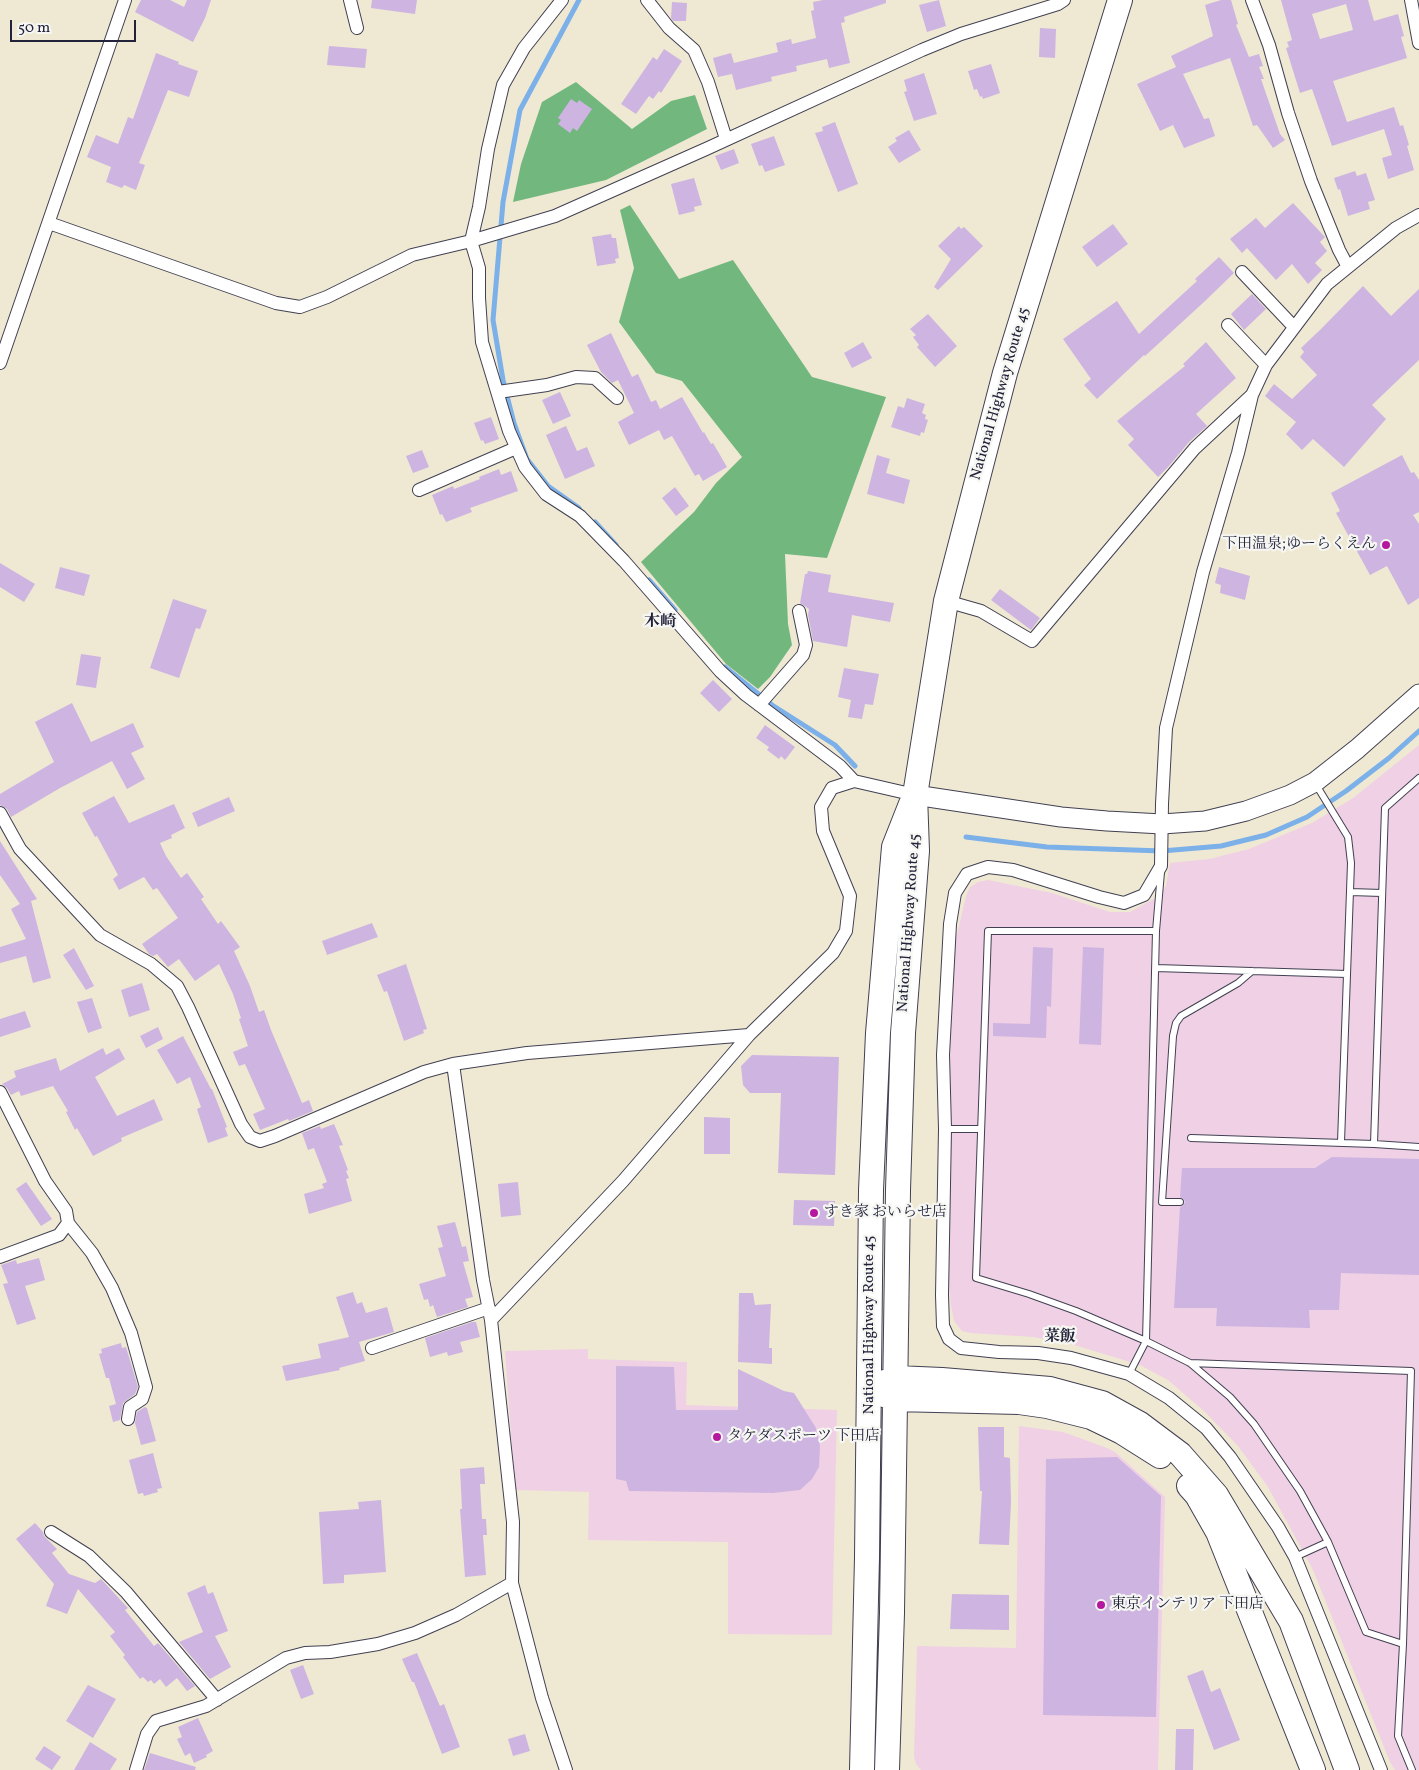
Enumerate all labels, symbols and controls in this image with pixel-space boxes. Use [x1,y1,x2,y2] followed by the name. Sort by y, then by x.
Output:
[12,10,139,42] scale bar
[18,18,50,39] text: 50 m
[968,306,1034,482] street label: National Highway Route 45
[1222,536,1376,554] place label: 下田温泉;ゆーらくえん
[1380,539,1392,551] marker: 下田温泉;ゆーらくえん
[644,613,676,633] district label: 木崎
[895,833,925,1013] street label: National Highway Route 45
[824,1204,947,1222] place label: すき家 おいらせ店
[808,1207,820,1219] marker: すき家 おいらせ店
[861,1236,879,1414] street label: National Highway Route 45
[1044,1328,1076,1348] district label: 菜飯
[727,1428,880,1446] place label: タケダスポーツ 下田店
[711,1431,723,1443] marker: タケダスポーツ 下田店
[1111,1596,1264,1614] place label: 東京インテリア 下田店
[1095,1599,1107,1611] marker: 東京インテリア 下田店

